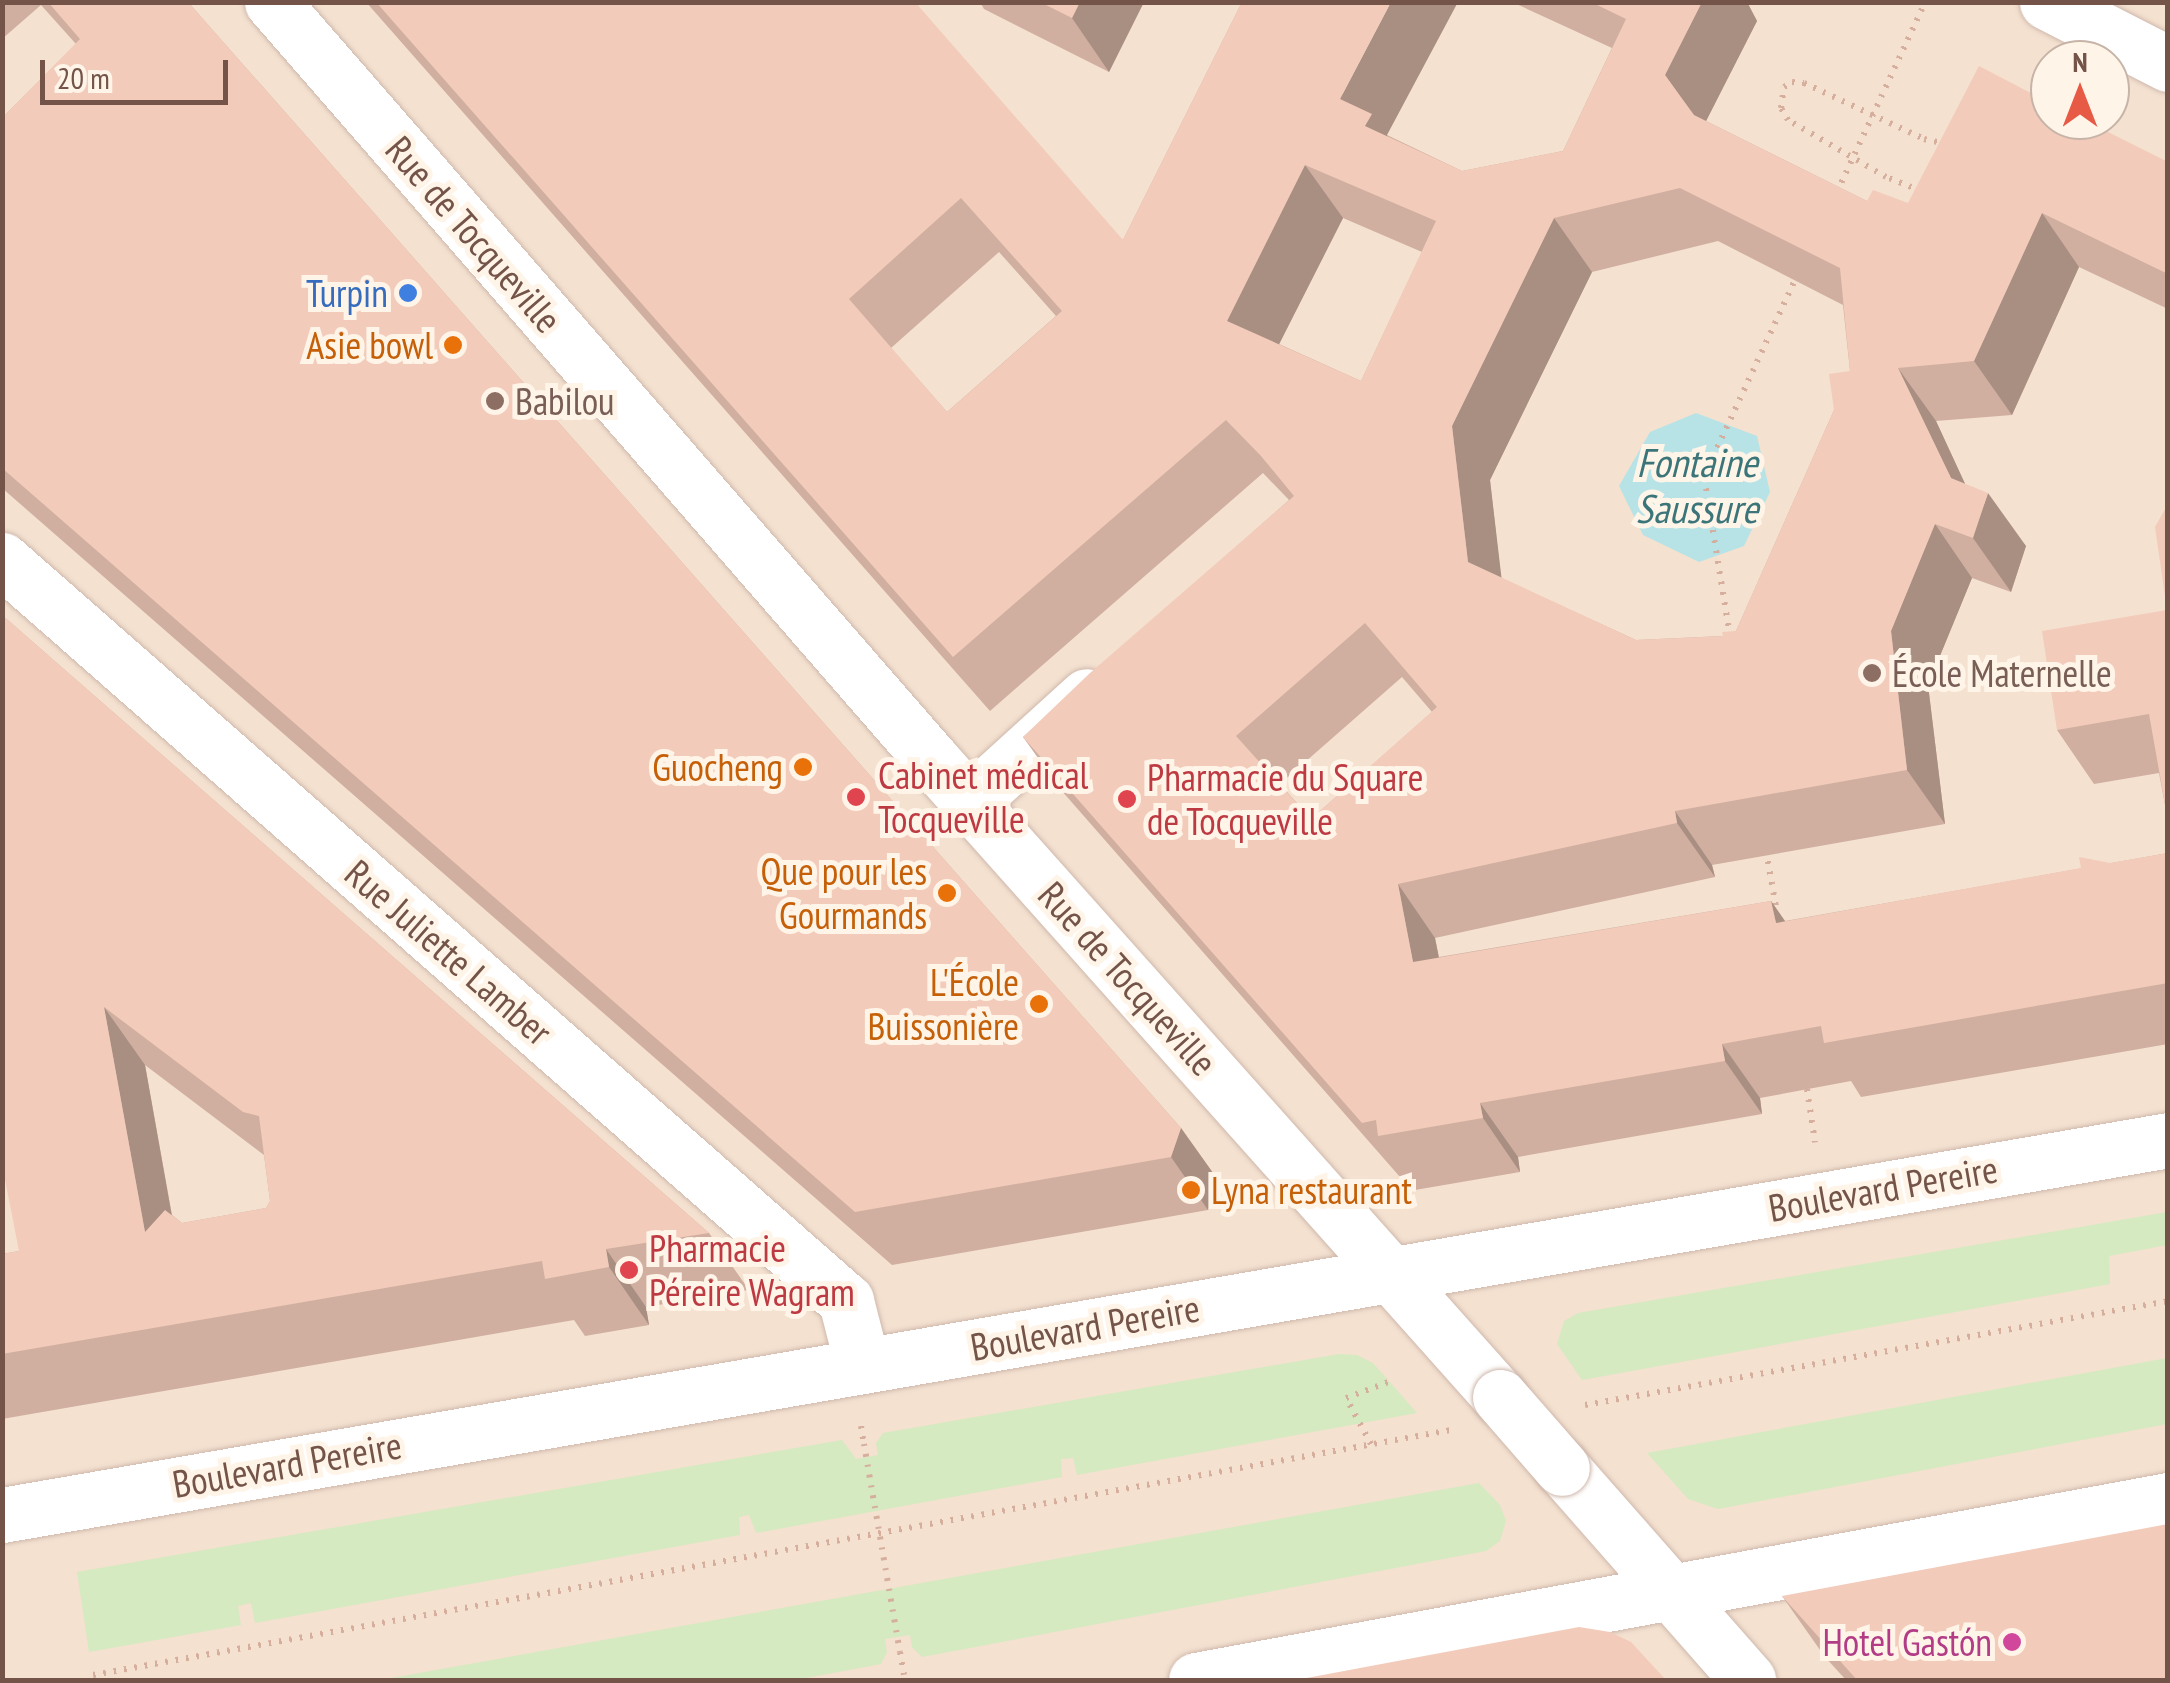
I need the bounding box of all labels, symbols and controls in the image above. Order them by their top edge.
scale bar [45,40,232,102]
north arrow [2030,40,2130,140]
text: N [2072,43,2088,80]
text: 20 m [57,58,110,97]
street label: Rue de Tocqueville [376,126,572,342]
place label: Turpin [306,270,388,316]
marker: Turpin [397,282,419,304]
place label: Asie bowl [306,322,433,368]
marker: Asie bowl [442,334,464,356]
place label: Babilou [515,378,615,424]
marker: Babilou [484,390,506,412]
water label: Fontaine Saussure [1636,438,1758,532]
place label: École Maternelle [1892,650,2112,696]
marker: École Maternelle [1861,662,1883,684]
place label: Guocheng [652,744,783,790]
place label: Cabinet médical Tocqueville [878,752,1088,842]
place label: Pharmacie du Square de Tocqueville [1147,754,1423,844]
marker: Guocheng [792,756,814,778]
marker: Cabinet médical Tocqueville [843,784,869,810]
marker: Pharmacie du Square de Tocqueville [1116,788,1138,810]
place label: Que pour les Gourmands [761,848,927,938]
street label: Rue Juliette Lamber [336,850,562,1054]
street label: Rue de Tocqueville [1029,872,1227,1084]
marker: Que pour les Gourmands [936,882,958,904]
place label: L'École Buissonière [868,959,1019,1048]
marker: L'École Buissonière [1028,993,1050,1015]
street label: Boulevard Pereire [1765,1145,2001,1231]
place label: Lyna restaurant [1211,1167,1412,1213]
marker: Lyna restaurant [1180,1179,1202,1201]
place label: Pharmacie Péreire Wagram [649,1225,855,1314]
marker: Pharmacie Péreire Wagram [618,1259,640,1281]
street label: Boulevard Pereire [967,1284,1203,1370]
street label: Boulevard Pereire [169,1421,405,1507]
place label: Hotel Gastón [1822,1619,1992,1665]
marker: Hotel Gastón [2001,1631,2023,1653]

